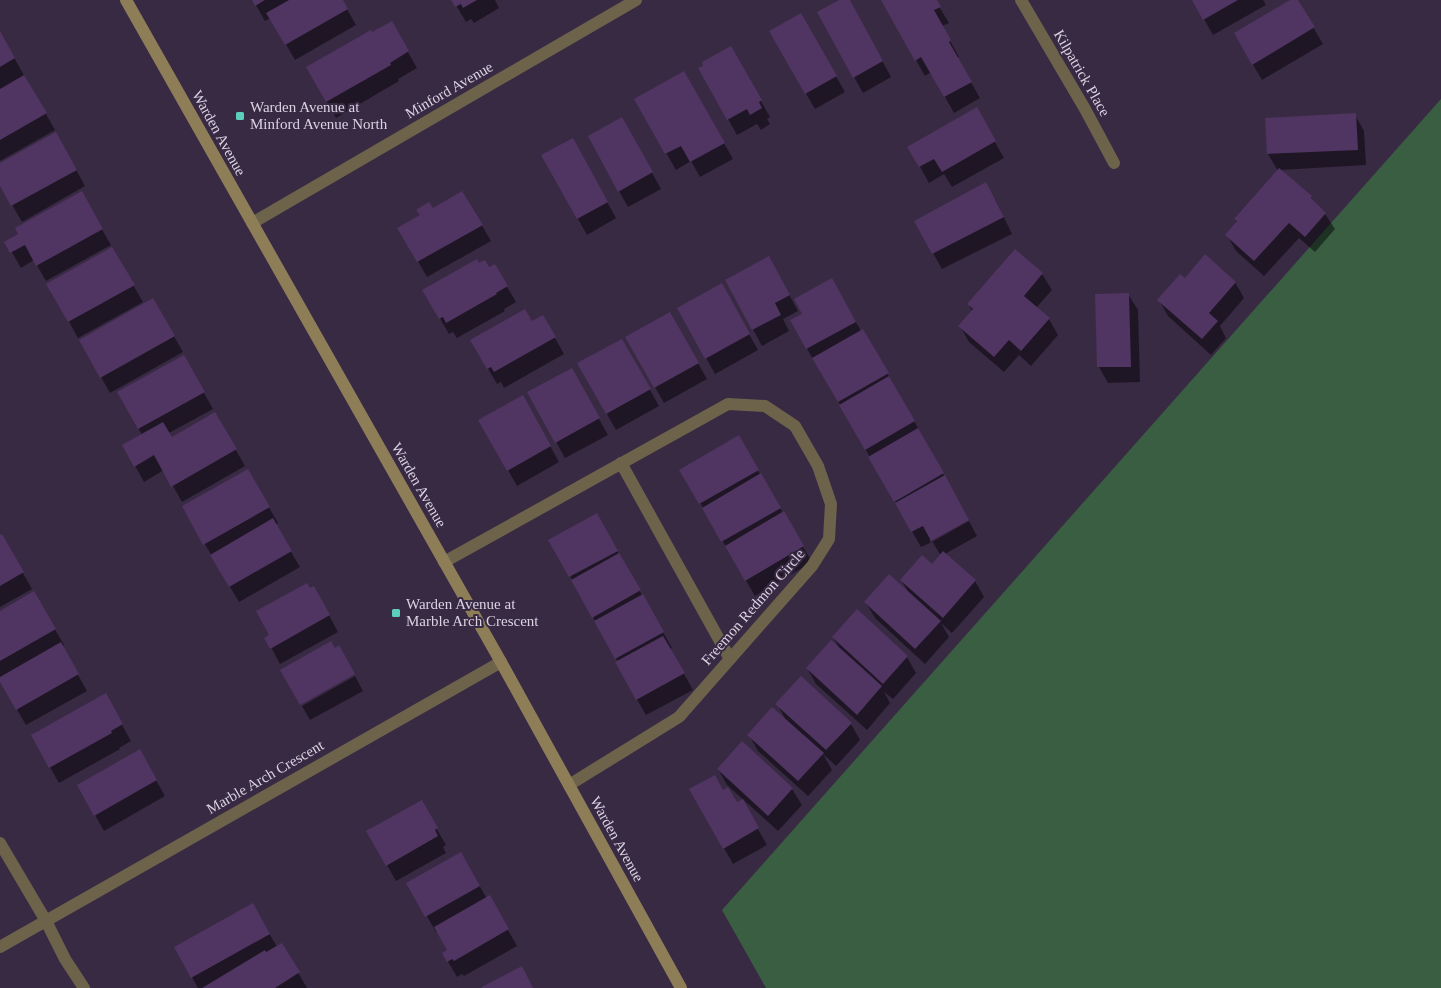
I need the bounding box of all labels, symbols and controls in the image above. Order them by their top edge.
street label: Kilpatrick Place [1051,27,1113,119]
street label: Minford Avenue [402,58,496,122]
street label: Warden Avenue [189,88,249,179]
place label: Warden Avenue at Minford Avenue North [250,99,388,132]
marker: Warden Avenue at Minford Avenue North [234,110,246,122]
street label: Warden Avenue [388,440,450,530]
street label: Freemon Redmon Circle [698,546,808,668]
place label: Warden Avenue at Marble Arch Crescent [406,596,539,629]
marker: Warden Avenue at Marble Arch Crescent [390,607,402,619]
street label: Marble Arch Crescent [204,737,327,817]
street label: Warden Avenue [587,794,647,885]

